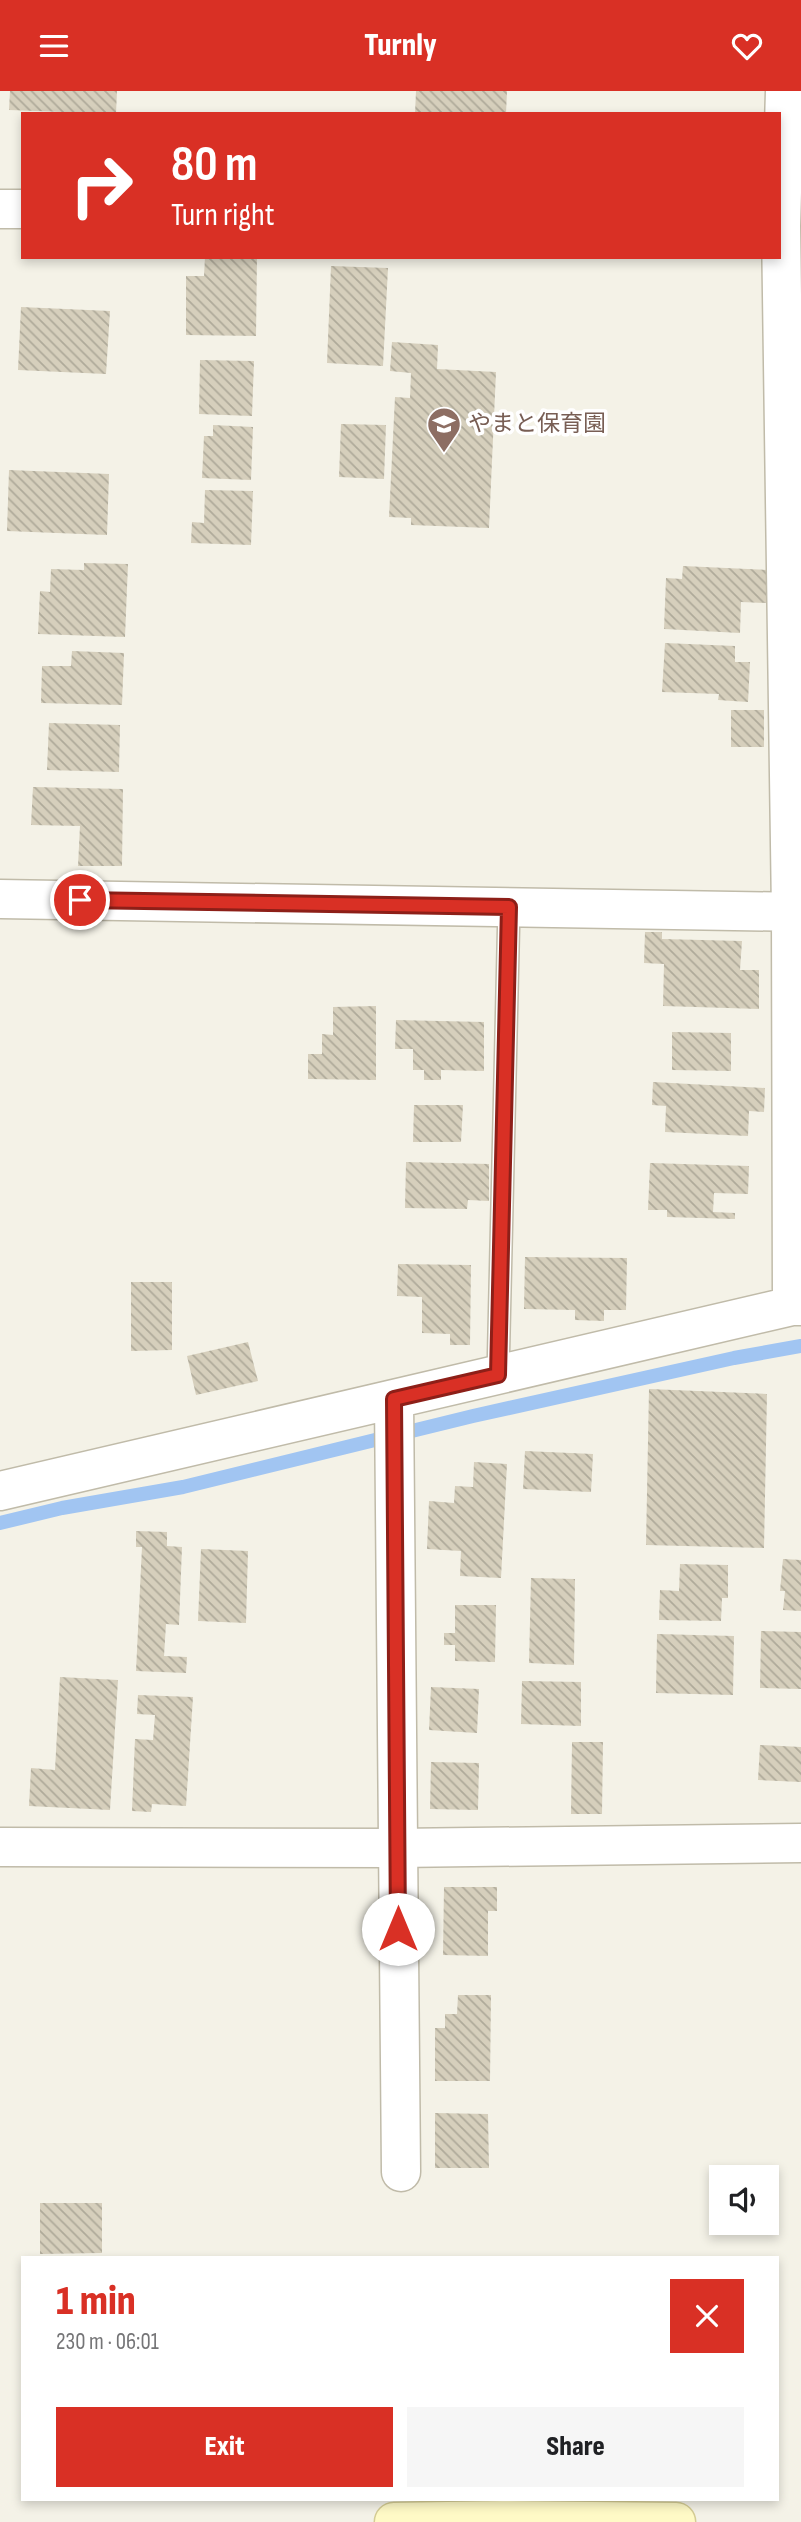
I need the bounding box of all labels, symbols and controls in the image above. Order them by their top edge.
text: Turnly [364,26,437,65]
icon: menu [35,27,73,65]
icon: heart [728,27,766,65]
text: 80 m [171,136,258,195]
icon: right [56,140,147,231]
text: Turn right [171,196,275,235]
school or university icon: やまと保育園 [425,405,463,454]
place label: やまと保育園 [468,410,606,438]
pin [50,870,110,930]
icon: arrive [61,881,99,919]
position arrow [361,1892,435,1966]
map controls [709,2165,779,2235]
button: sound [709,2165,779,2235]
text: 1 min [56,2276,136,2327]
button: close [670,2279,744,2353]
text: 230 m · 06:01 [56,2328,159,2356]
button: Exit [56,2407,393,2487]
button: Share [407,2407,744,2487]

